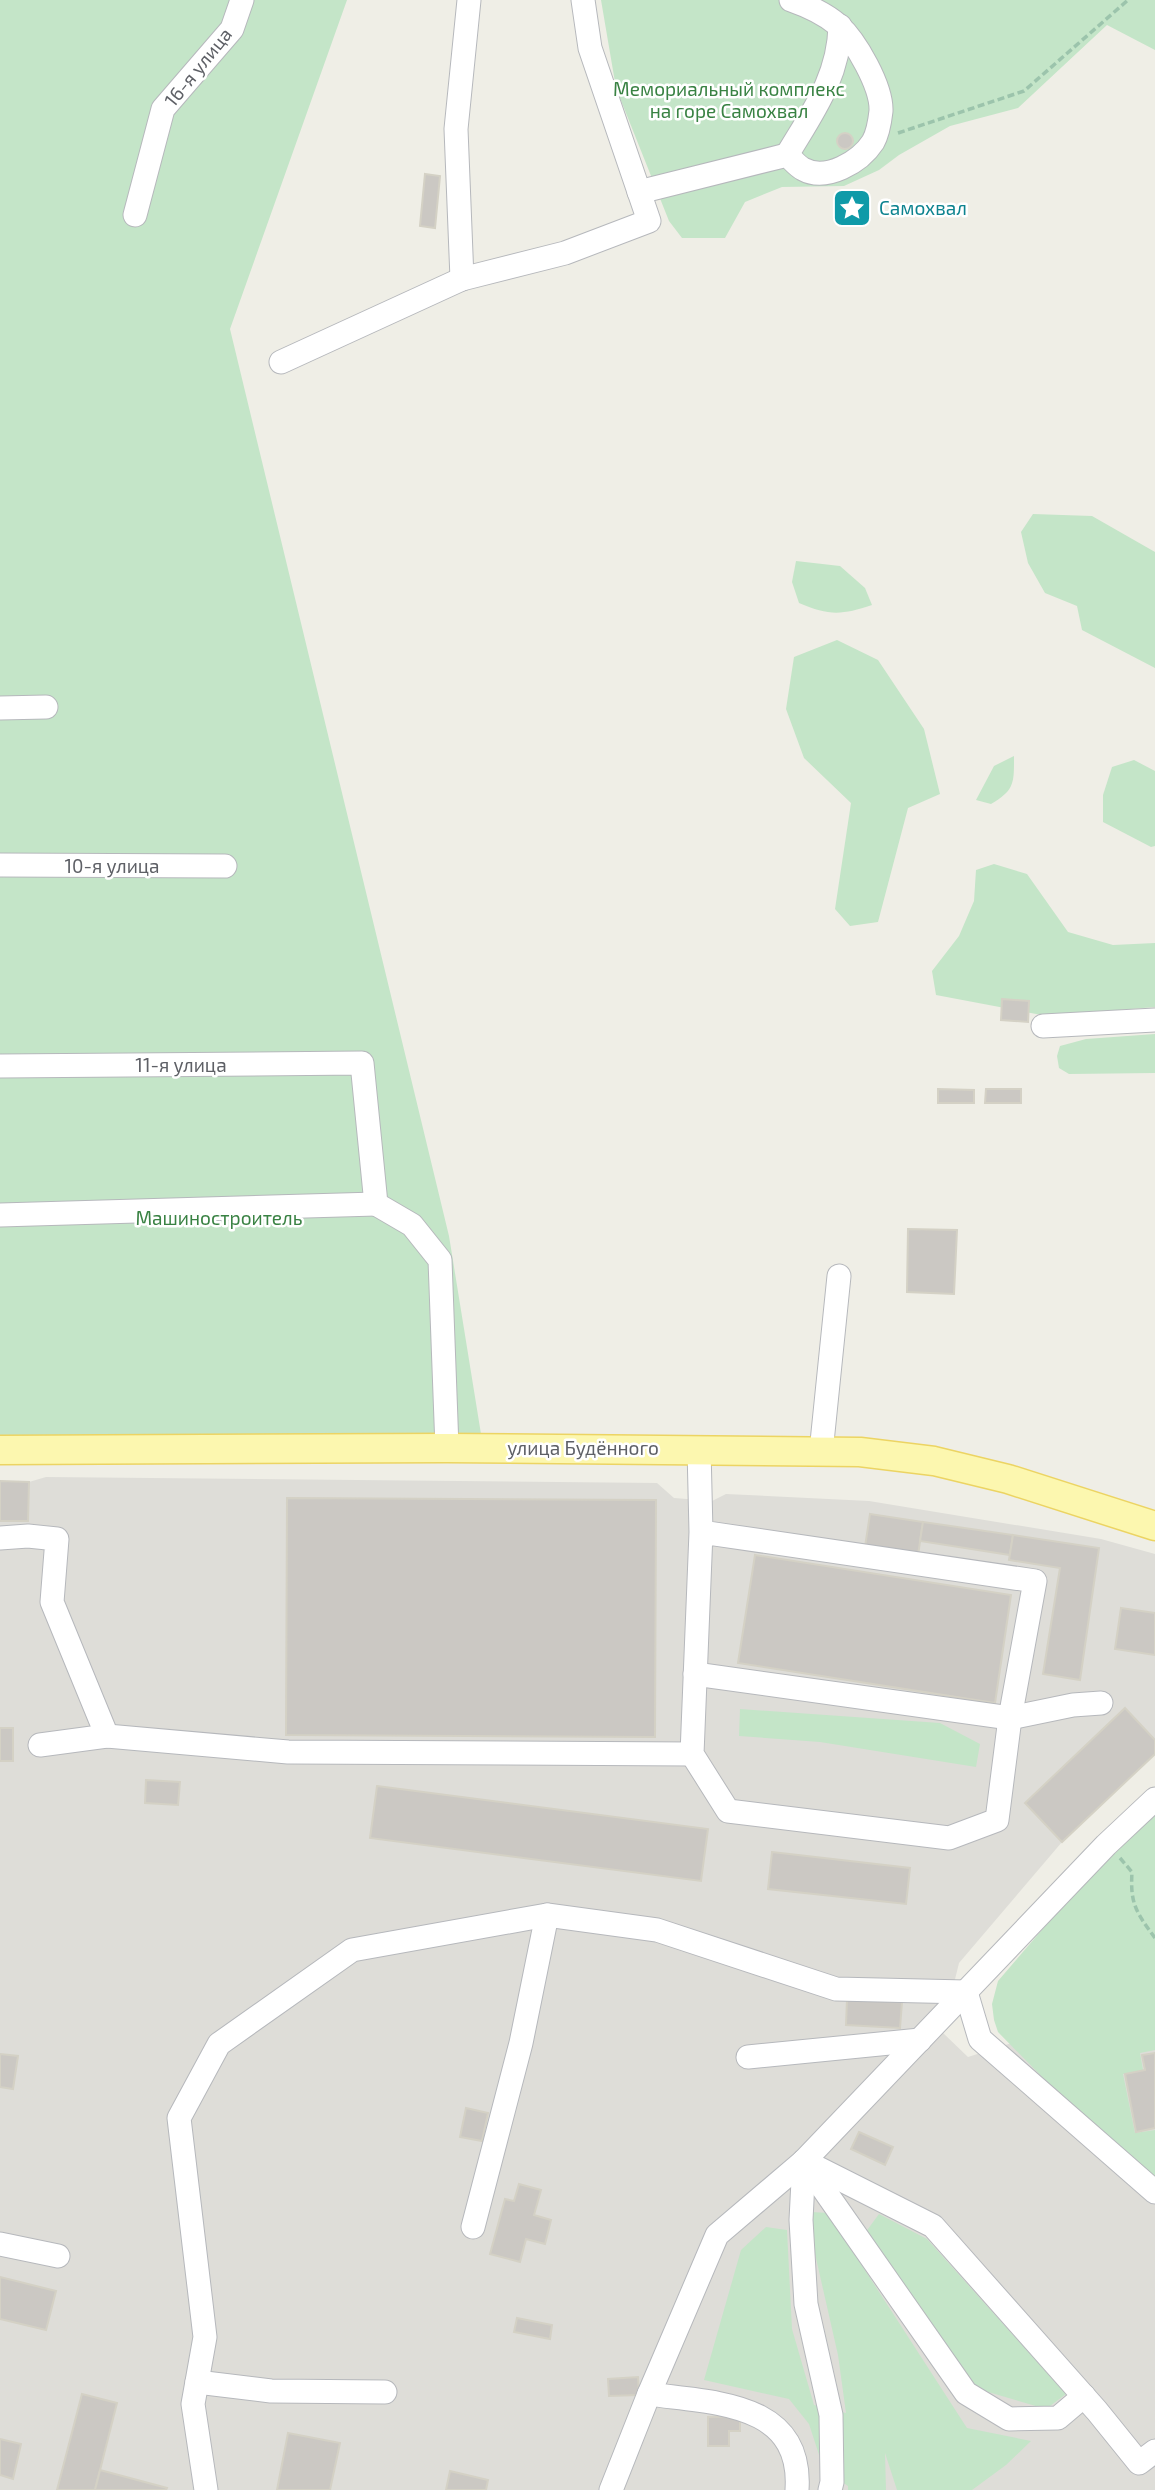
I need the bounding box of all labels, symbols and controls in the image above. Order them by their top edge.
street label: 16-я улица [159,23,237,111]
park label: Мемориальный комплекс на горе Самохвал [613,77,845,122]
place icon: Самохвал [831,187,873,229]
place label: Самохвал [879,196,967,219]
street label: 10-я улица [64,854,160,878]
street label: 11-я улица [135,1053,227,1077]
park label: Машиностроитель [135,1206,303,1229]
street label: улица Будённого [507,1436,659,1460]

